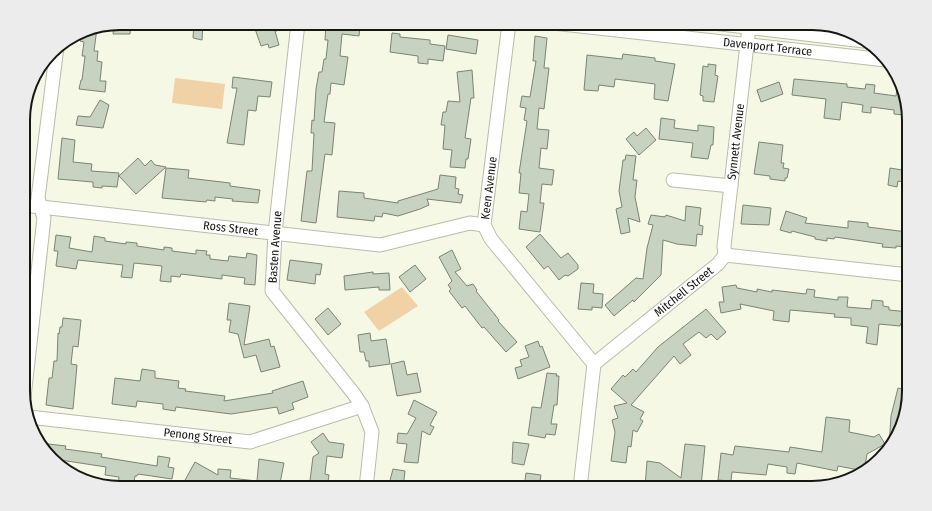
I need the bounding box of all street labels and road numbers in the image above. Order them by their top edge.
street label: Davenport Terrace [722,35,813,59]
street label: Synnett Avenue [725,103,747,181]
street label: Keen Avenue [478,156,500,220]
street label: Basten Avenue [265,210,285,284]
street label: Ross Street [202,218,259,238]
street label: Mitchell Street [651,264,716,320]
street label: Penong Street [163,425,233,447]

